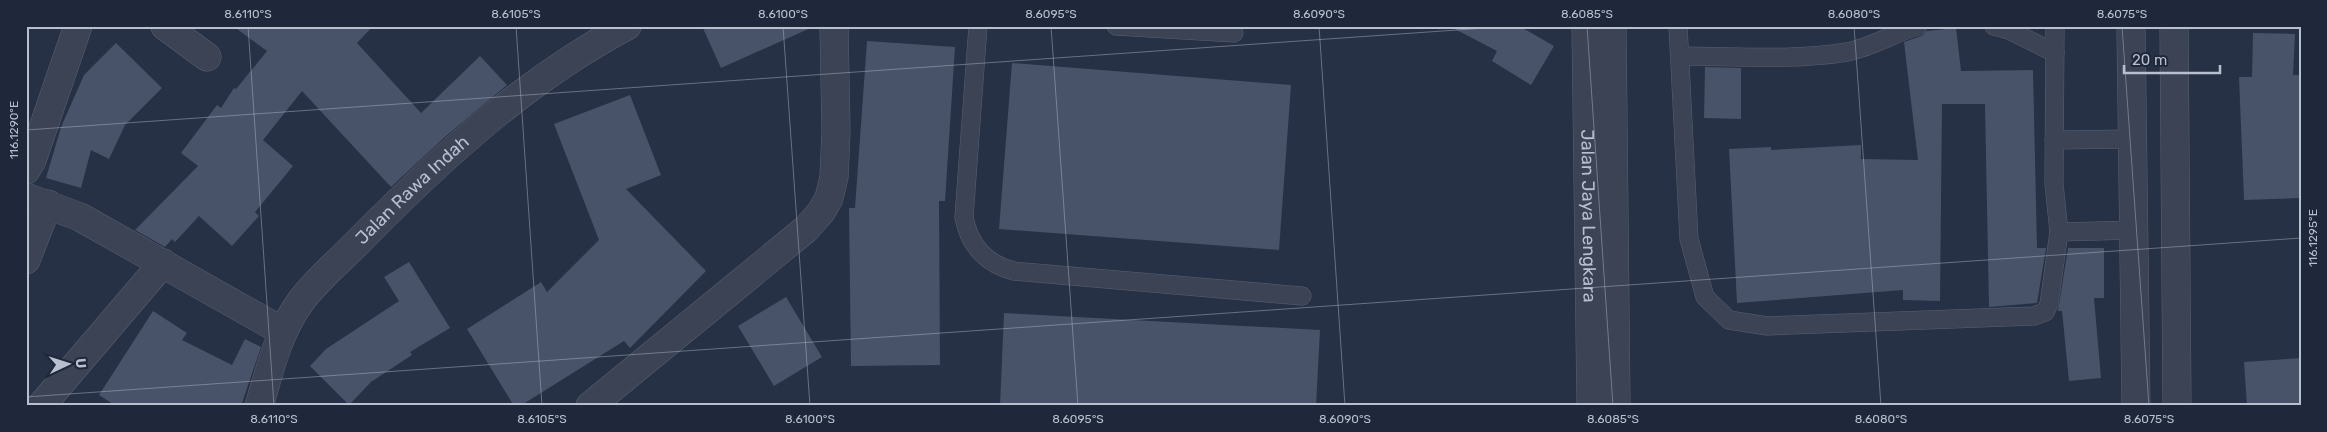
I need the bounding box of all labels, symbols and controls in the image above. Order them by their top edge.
text: 8.6110°S [224,7,272,21]
text: 8.6105°S [491,7,541,21]
text: 8.6100°S [758,7,808,21]
text: 8.6095°S [1025,7,1077,21]
text: 8.6090°S [1293,7,1345,21]
text: 8.6085°S [1561,7,1613,21]
text: 8.6080°S [1828,7,1880,21]
text: 8.6075°S [2097,7,2147,21]
scale bar [2124,42,2221,74]
text: 20 m [2132,51,2167,69]
text: 116.1290°E [7,101,21,159]
street label: Jalan Jaya Lengkara [1576,129,1601,303]
street label: Jalan Rawa Indah [351,131,474,249]
text: 116.1295°E [2306,209,2320,267]
north arrow [42,340,92,390]
text: U [72,357,89,369]
text: 8.6110°S [250,412,298,426]
text: 8.6105°S [517,412,567,426]
text: 8.6100°S [785,412,835,426]
text: 8.6095°S [1052,412,1104,426]
text: 8.6090°S [1319,412,1371,426]
text: 8.6085°S [1587,412,1639,426]
text: 8.6080°S [1855,412,1907,426]
text: 8.6075°S [2124,412,2174,426]

